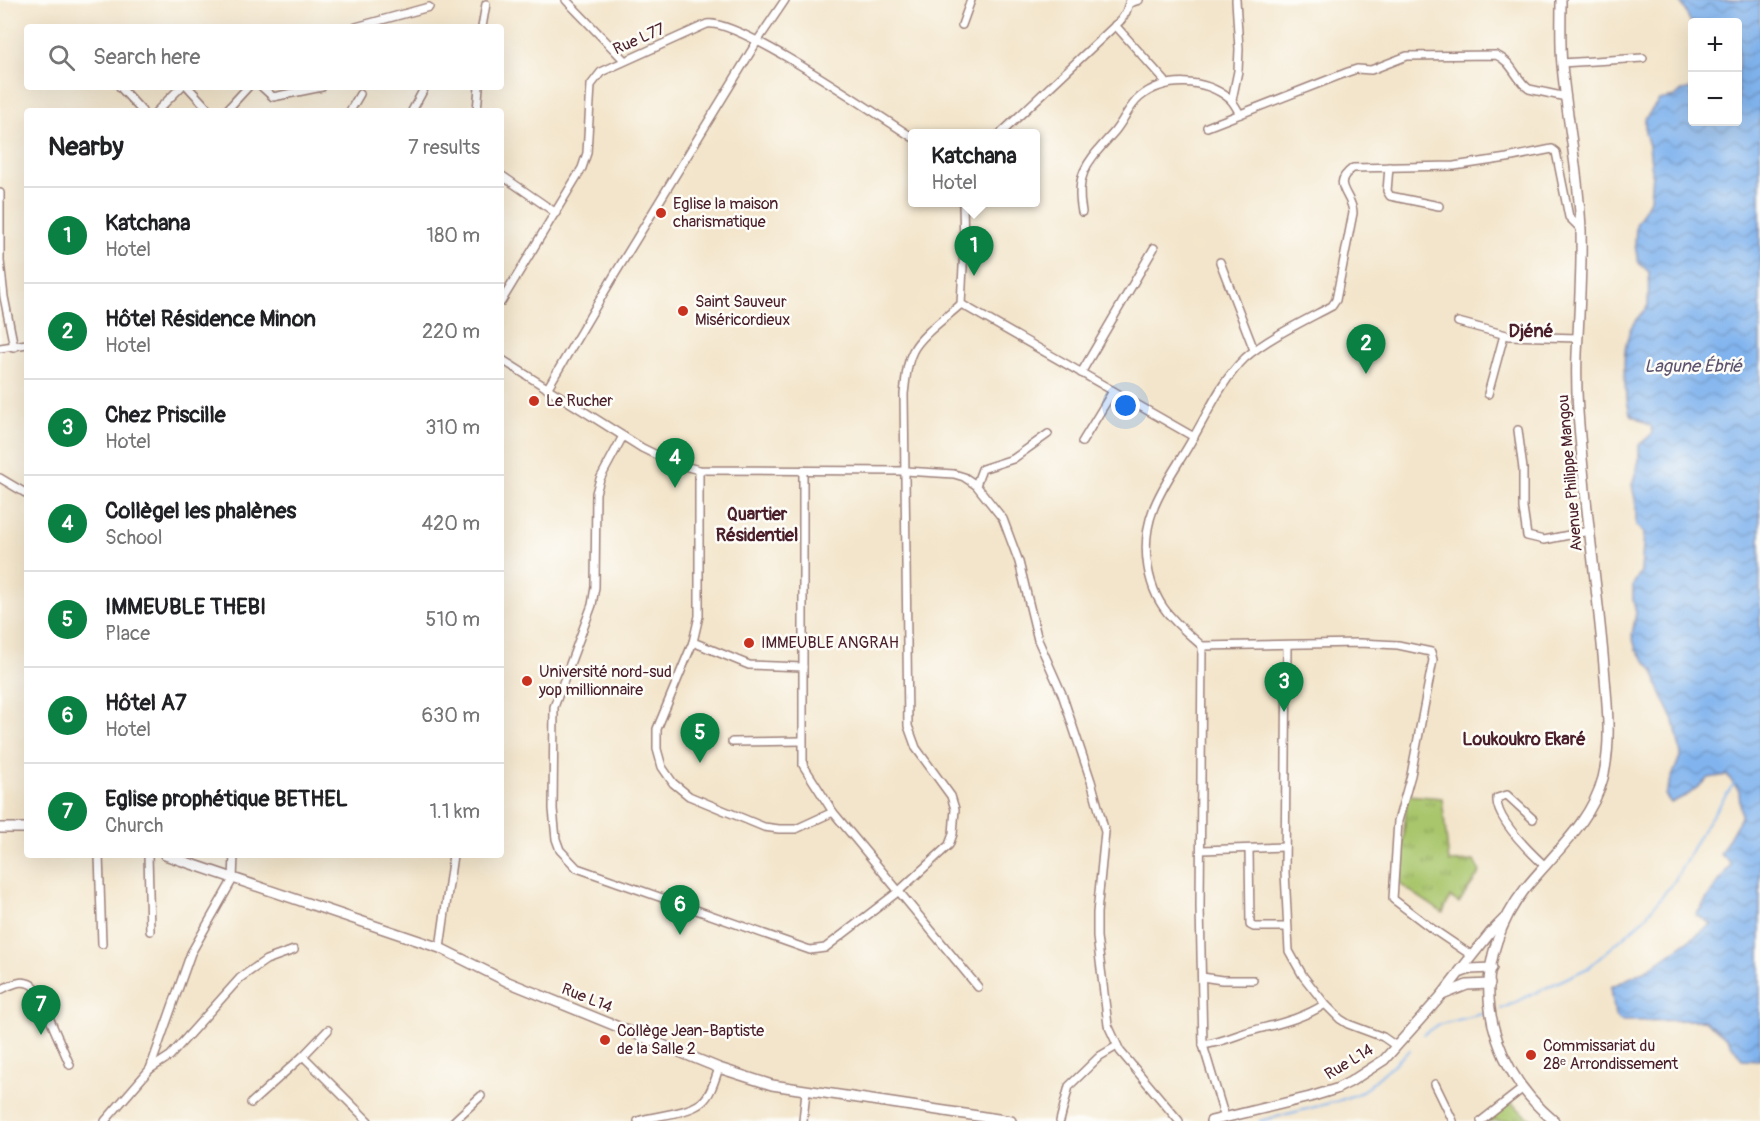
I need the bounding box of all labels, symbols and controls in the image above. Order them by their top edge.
map controls [1688,18,1742,126]
button: + [1688,18,1742,72]
street label: Rue L77 [610,19,669,59]
search box [24,24,504,90]
icon: search [45,41,78,74]
text: Search here [93,43,200,71]
button: − [1688,72,1742,126]
popup [908,129,1040,207]
text: Nearby [48,131,124,163]
text: 7 results [408,135,480,160]
text: Katchana [931,142,1017,170]
text: Hotel [931,170,977,195]
place label: Eglise la maison charismatique [673,194,778,232]
marker: Eglise la maison charismatique [654,206,668,220]
text: Katchana [105,209,190,237]
text: 1 [64,223,71,248]
text: 180 m [426,223,480,248]
pin: 1 [954,226,994,276]
text: Hotel [105,237,151,262]
place label: Saint Sauveur Miséricordieux [695,292,790,330]
marker: Saint Sauveur Miséricordieux [676,304,690,318]
text: Hôtel Résidence Minon [105,305,316,333]
text: 2 [62,319,73,344]
text: 220 m [422,319,480,344]
district label: Djéné [1509,320,1554,343]
pin: 2 [1346,324,1386,374]
text: Hotel [105,333,151,358]
water label: Lagune Ébrié [1644,355,1743,378]
place label: Le Rucher [546,391,613,411]
your location [1111,391,1140,420]
marker: Le Rucher [527,394,541,408]
street label: Avenue Philippe Mangou [1553,394,1587,552]
text: Chez Priscille [105,401,226,429]
text: 3 [62,415,73,440]
text: 310 m [425,415,480,440]
text: Hotel [105,429,151,454]
pin: 4 [656,438,694,488]
text: Collègel les phalènes [105,497,296,525]
district label: Quartier Résidentiel [716,503,798,547]
text: 4 [62,511,73,536]
text: 420 m [421,511,480,536]
text: School [105,525,162,550]
text: IMMEUBLE THEBI [105,593,266,621]
text: 5 [62,607,73,632]
text: 510 m [426,607,480,632]
text: Place [105,621,150,646]
place label: IMMEUBLE ANGRAH [761,633,899,653]
marker: IMMEUBLE ANGRAH [742,636,756,650]
place label: Université nord-sud yop millionnaire [538,662,672,700]
pin: 3 [1264,662,1304,712]
marker: Université nord-sud yop millionnaire [520,674,534,688]
text: Hôtel A7 [105,689,187,717]
text: 6 [62,703,73,728]
text: 630 m [421,703,480,728]
pin: 5 [680,714,720,763]
text: Hotel [105,717,151,742]
district label: Loukoukro Ekaré [1462,728,1586,751]
text: Eglise prophétique BETHEL [105,785,348,813]
text: 7 [62,799,73,824]
text: 1.1 km [430,799,480,824]
text: Church [105,813,163,838]
pin: 6 [660,886,700,935]
street label: Rue L14 [559,979,615,1017]
pin: 7 [22,986,60,1035]
place label: Collège Jean-Baptiste de la Salle 2 [617,1021,764,1059]
marker: Collège Jean-Baptiste de la Salle 2 [598,1033,612,1047]
place label: Commissariat du 28ᵉ Arrondissement [1543,1036,1679,1074]
street label: Rue L14 [1321,1040,1377,1084]
marker: Commissariat du 28ᵉ Arrondissement [1524,1048,1538,1062]

